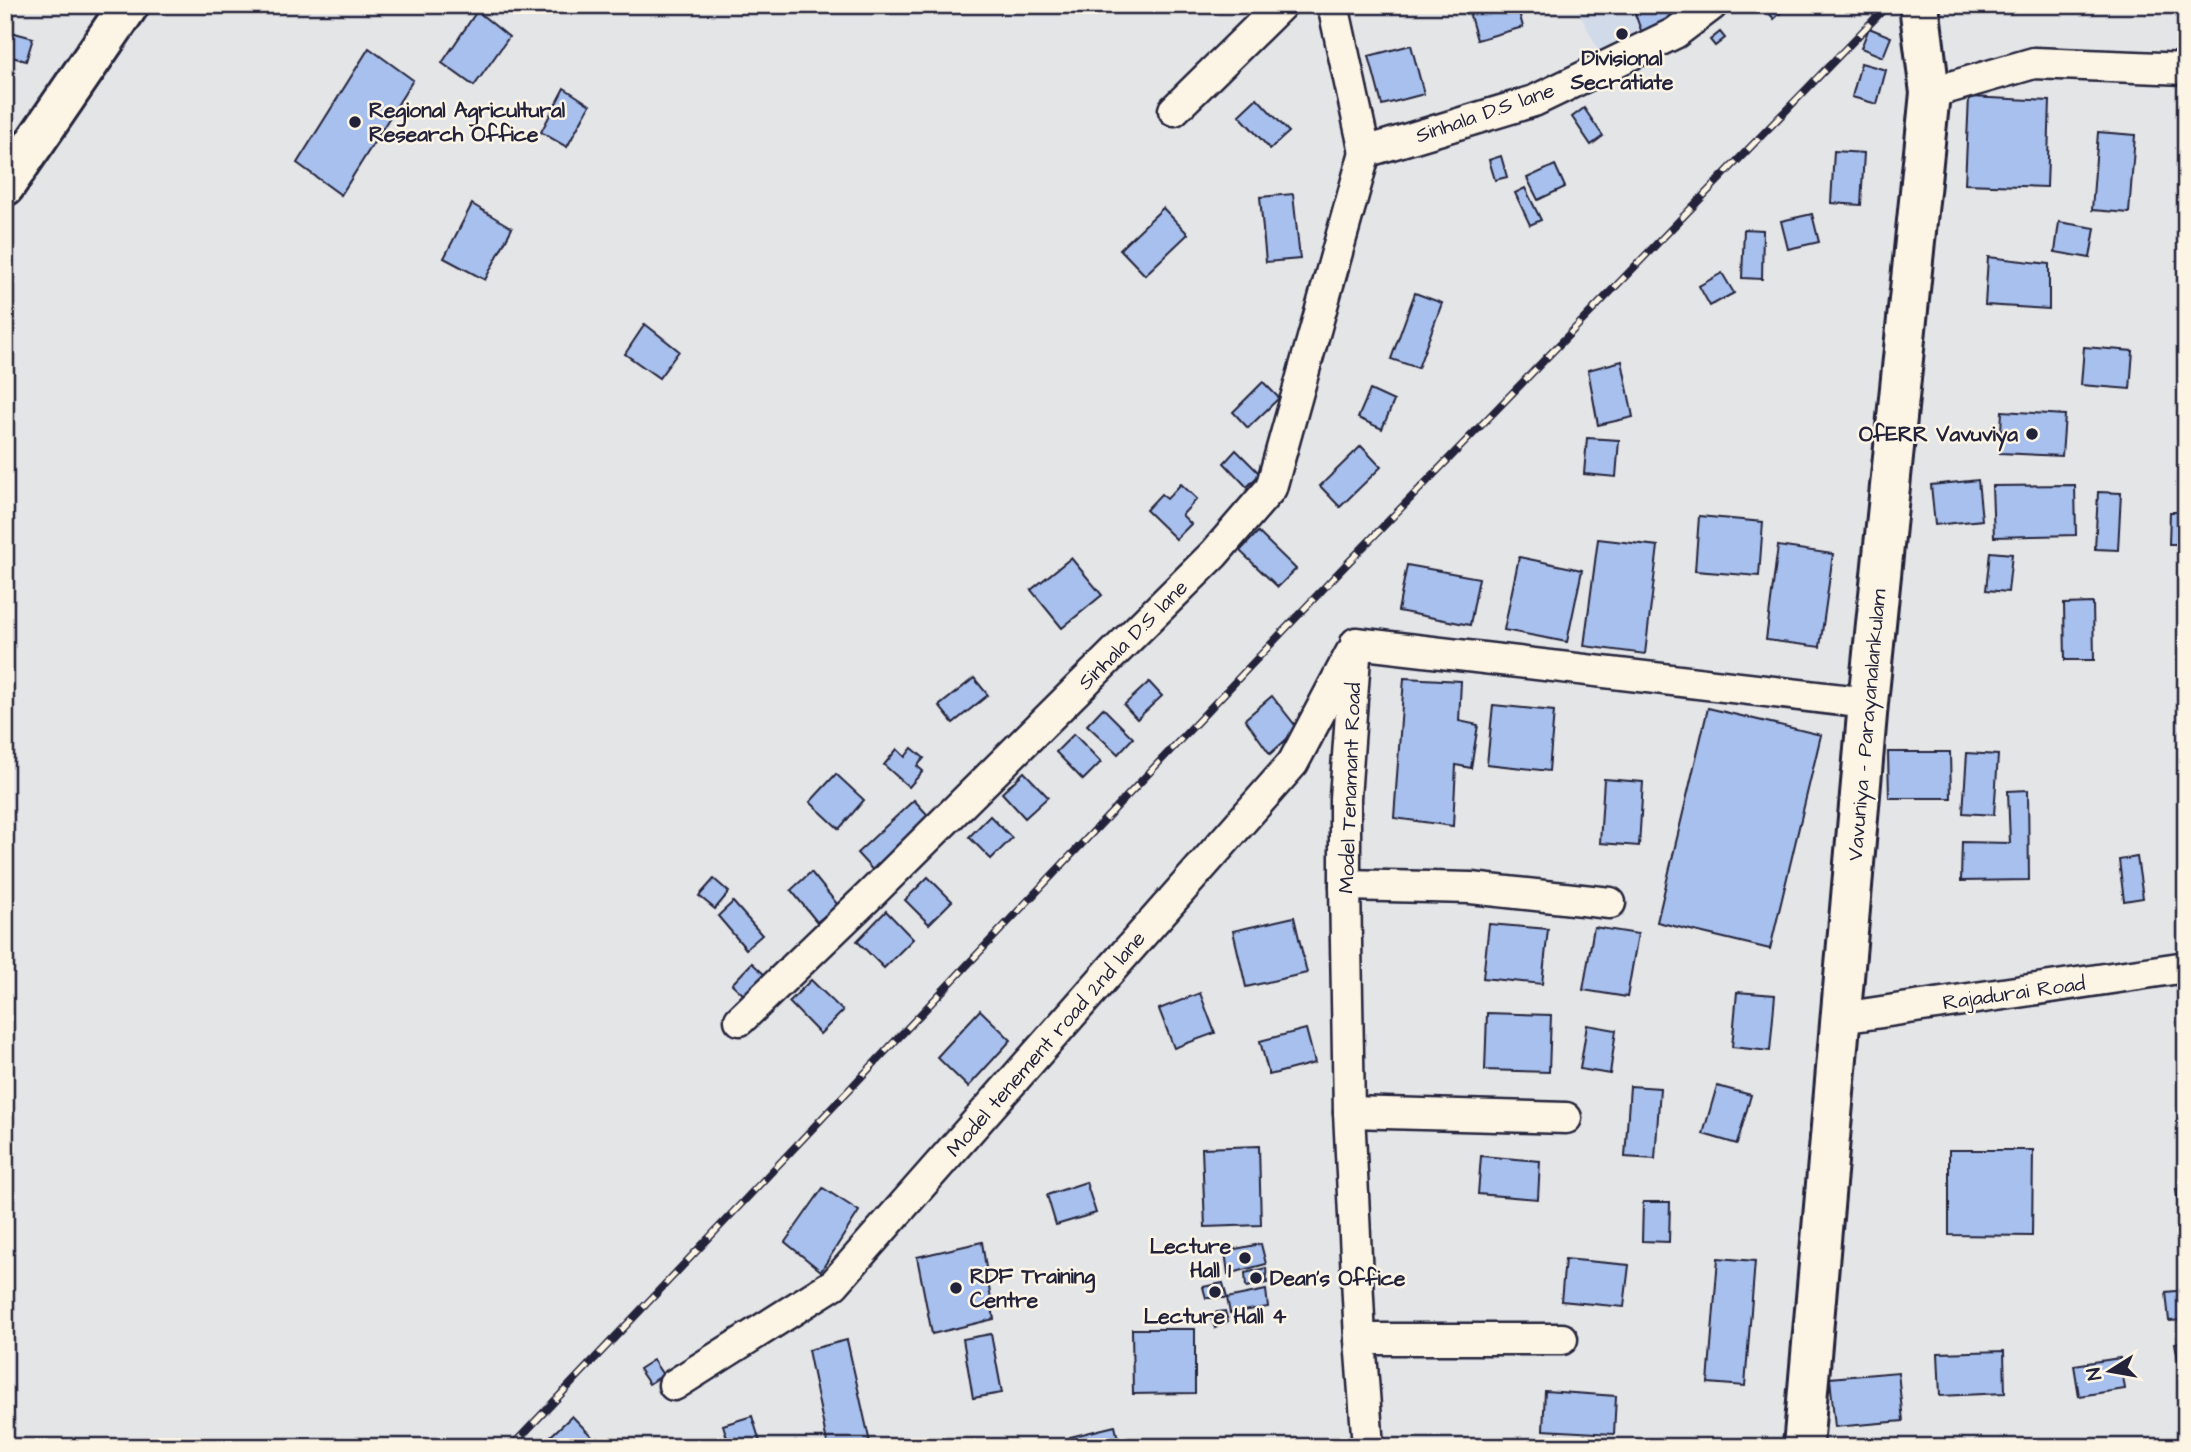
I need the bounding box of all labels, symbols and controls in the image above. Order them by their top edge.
marker: Divisional Secratiate [1614,26,1630,42]
place label: Divisional Secratiate [1570,44,1674,97]
street label: Sinhala D.S lane [1412,76,1558,150]
place label: Regional Agricultural Research Office [369,96,566,149]
marker: Regional Agricultural Research Office [347,114,363,130]
place label: OfERR Vavuviya [1859,420,2018,452]
marker: OfERR Vavuviya [2024,426,2040,442]
street label: Sinhala D.S lane [1071,573,1195,697]
street label: Vavuniya - Parayanalankulam [1841,587,1895,862]
street label: Model Tenamant Road [1332,682,1368,894]
street label: Model tenement road 2nd lane [940,925,1152,1163]
street label: Rajadurai Road [1941,969,2087,1017]
place label: Lecture Hall 1 [1150,1232,1232,1285]
marker: Lecture Hall 1 [1237,1250,1253,1266]
place label: RDF Training Centre [970,1262,1095,1315]
place label: Dean's Office [1270,1264,1406,1293]
marker: Dean's Office [1248,1270,1264,1286]
marker: RDF Training Centre [948,1280,964,1296]
marker: Lecture Hall 4 [1207,1284,1223,1300]
place label: Lecture Hall 4 [1144,1302,1287,1331]
north arrow [2076,1336,2146,1406]
text: N [2080,1365,2109,1382]

